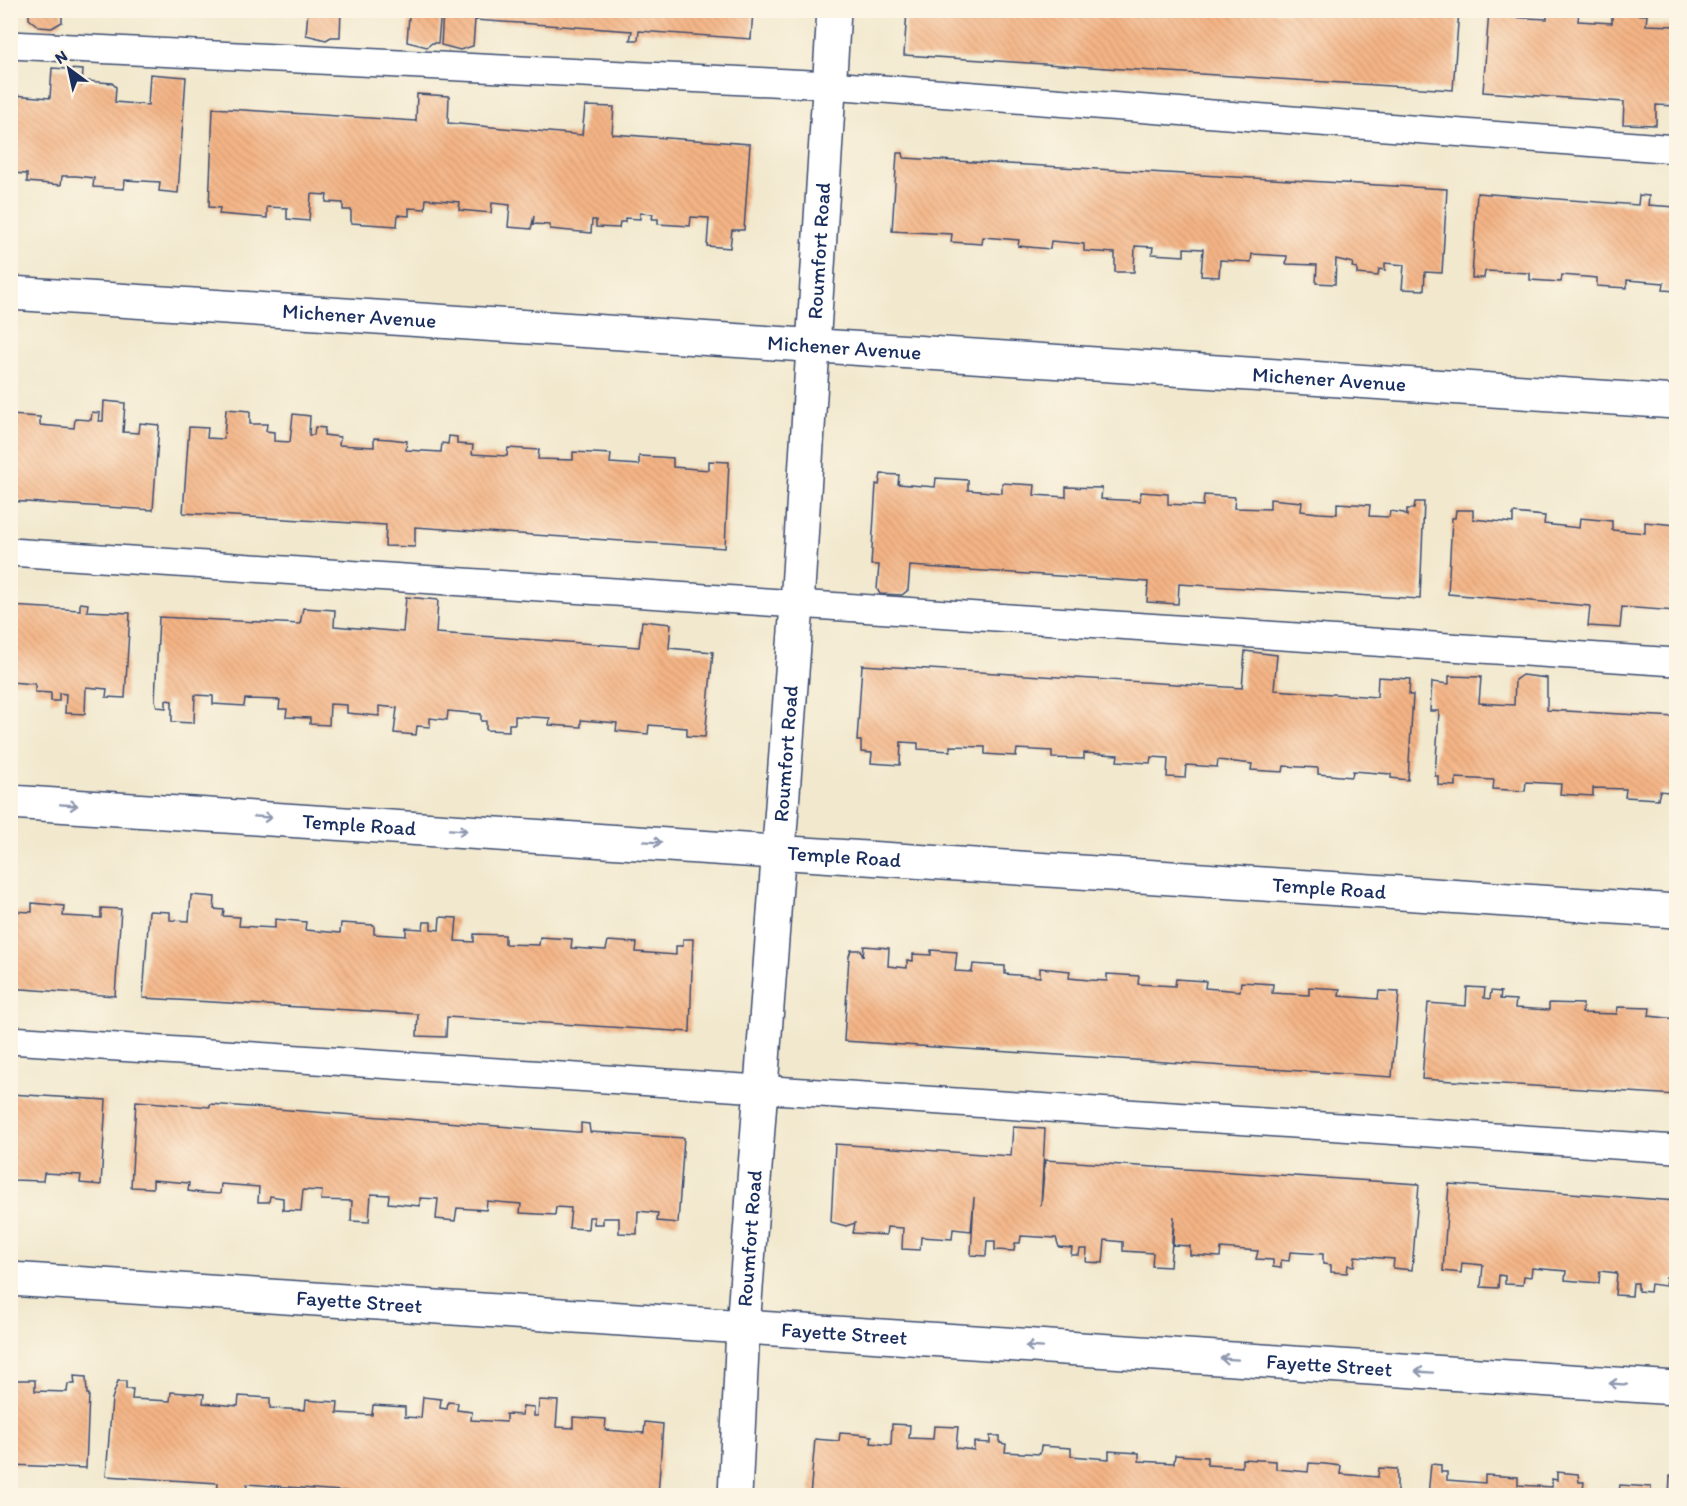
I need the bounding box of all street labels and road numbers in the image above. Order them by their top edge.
street label: Roumfort Road [802,182,835,320]
street label: Michener Avenue [281,298,437,333]
street label: Michener Avenue [766,330,922,365]
street label: Michener Avenue [1251,361,1407,396]
street label: Roumfort Road [768,685,803,823]
street label: Temple Road [301,808,418,841]
street label: Temple Road [786,840,903,872]
street label: Temple Road [1271,872,1387,904]
street label: Roumfort Road [732,1169,767,1308]
street label: Fayette Street [295,1285,423,1318]
street label: Fayette Street [780,1316,908,1350]
street label: Fayette Street [1265,1348,1393,1381]

